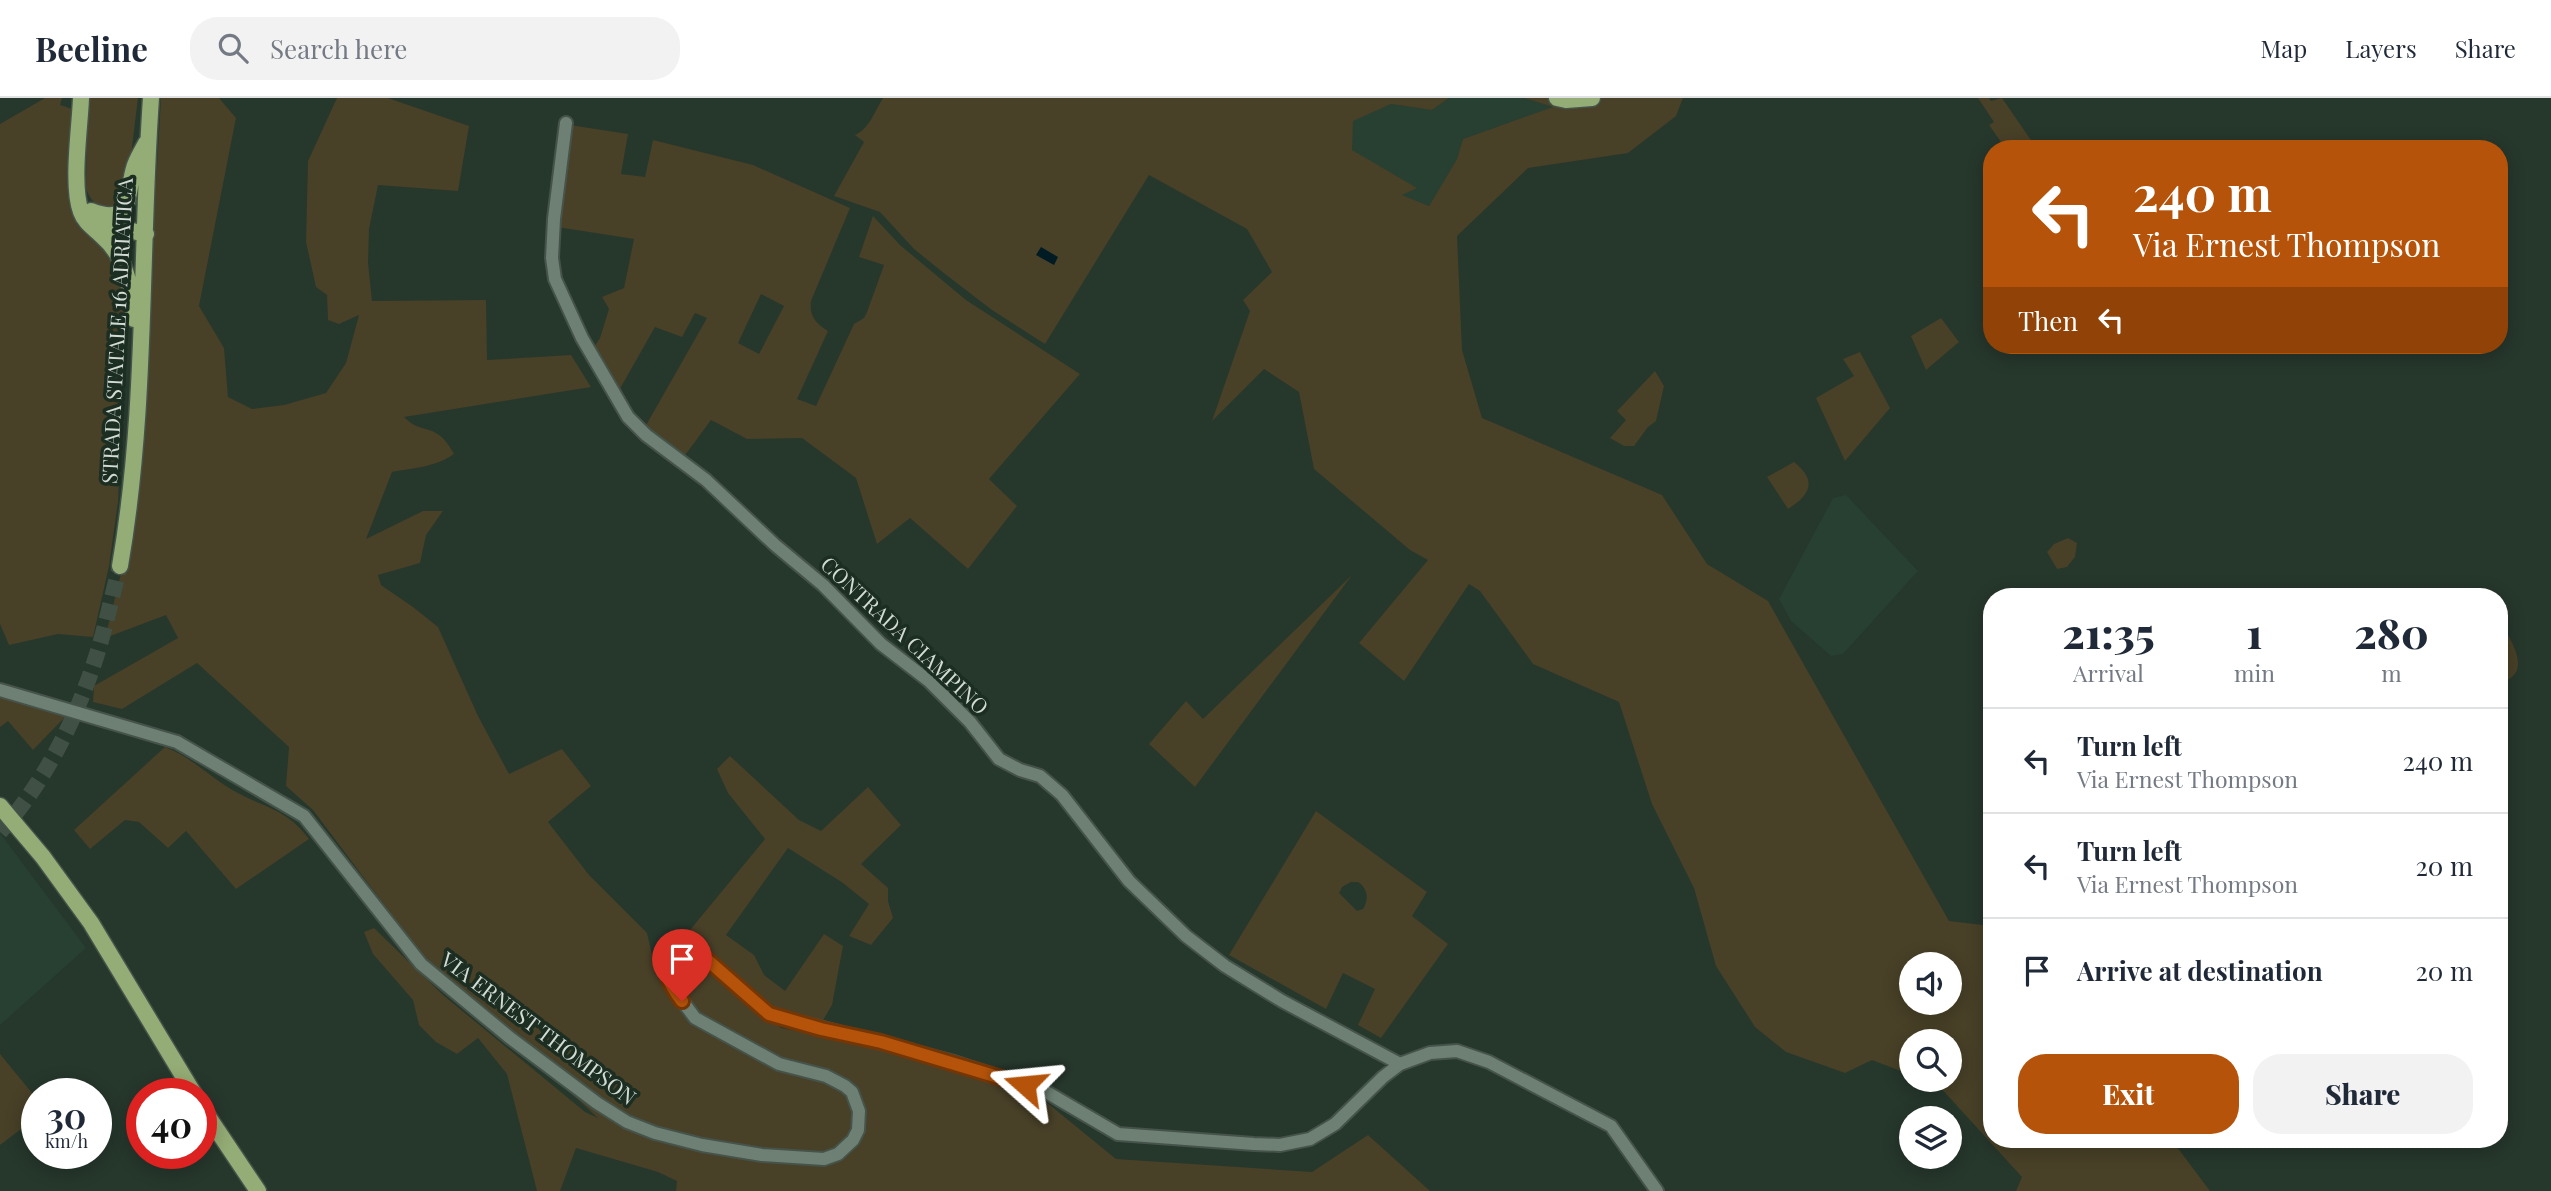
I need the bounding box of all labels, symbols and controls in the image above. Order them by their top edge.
search box [190,17,680,80]
text: Beeline [35,26,148,70]
icon: search [214,29,252,67]
text: Search here [270,31,407,66]
text: Map [2261,32,2307,64]
text: Layers [2345,32,2417,64]
text: Share [2455,32,2516,64]
text: 240 m [2133,159,2272,224]
icon: left [2018,168,2109,259]
street label: STRADA STATALE 16 ADRIATICA [94,176,138,485]
text: Via Ernest Thompson [2133,222,2440,265]
icon: left [2092,301,2130,339]
text: Then [2018,303,2078,338]
street label: CONTRADA CIAMPINO [815,549,995,720]
text: 21:35 [2062,604,2155,660]
text: 1 [2246,604,2263,660]
text: 280 [2354,604,2429,660]
text: Arrival [2073,657,2144,688]
text: min [2234,657,2275,688]
text: m [2381,657,2402,688]
text: Turn left [2077,728,2182,763]
icon: left [2018,742,2056,780]
text: 240 m [2403,743,2473,778]
text: Via Ernest Thompson [2077,763,2298,794]
text: Turn left [2077,833,2182,868]
icon: left [2018,847,2056,885]
text: 20 m [2415,848,2473,883]
text: Via Ernest Thompson [2077,868,2298,899]
pin [652,929,712,1001]
icon: arrive [663,940,701,978]
street label: VIA ERNEST THOMPSON [435,944,643,1110]
map controls [1899,952,1962,1169]
button: sound [1899,952,1962,1015]
icon: arrive [2018,952,2056,990]
text: Arrive at destination [2077,953,2323,988]
text: 20 m [2415,953,2473,988]
button: search [1899,1029,1962,1092]
position arrow [988,1048,1062,1122]
button: Exit [2018,1054,2239,1134]
button: Share [2253,1054,2473,1134]
speed limit sign: 40 [126,1078,217,1169]
text: 30 [47,1091,86,1138]
button: layers [1899,1106,1962,1169]
text: km/h [45,1129,88,1153]

